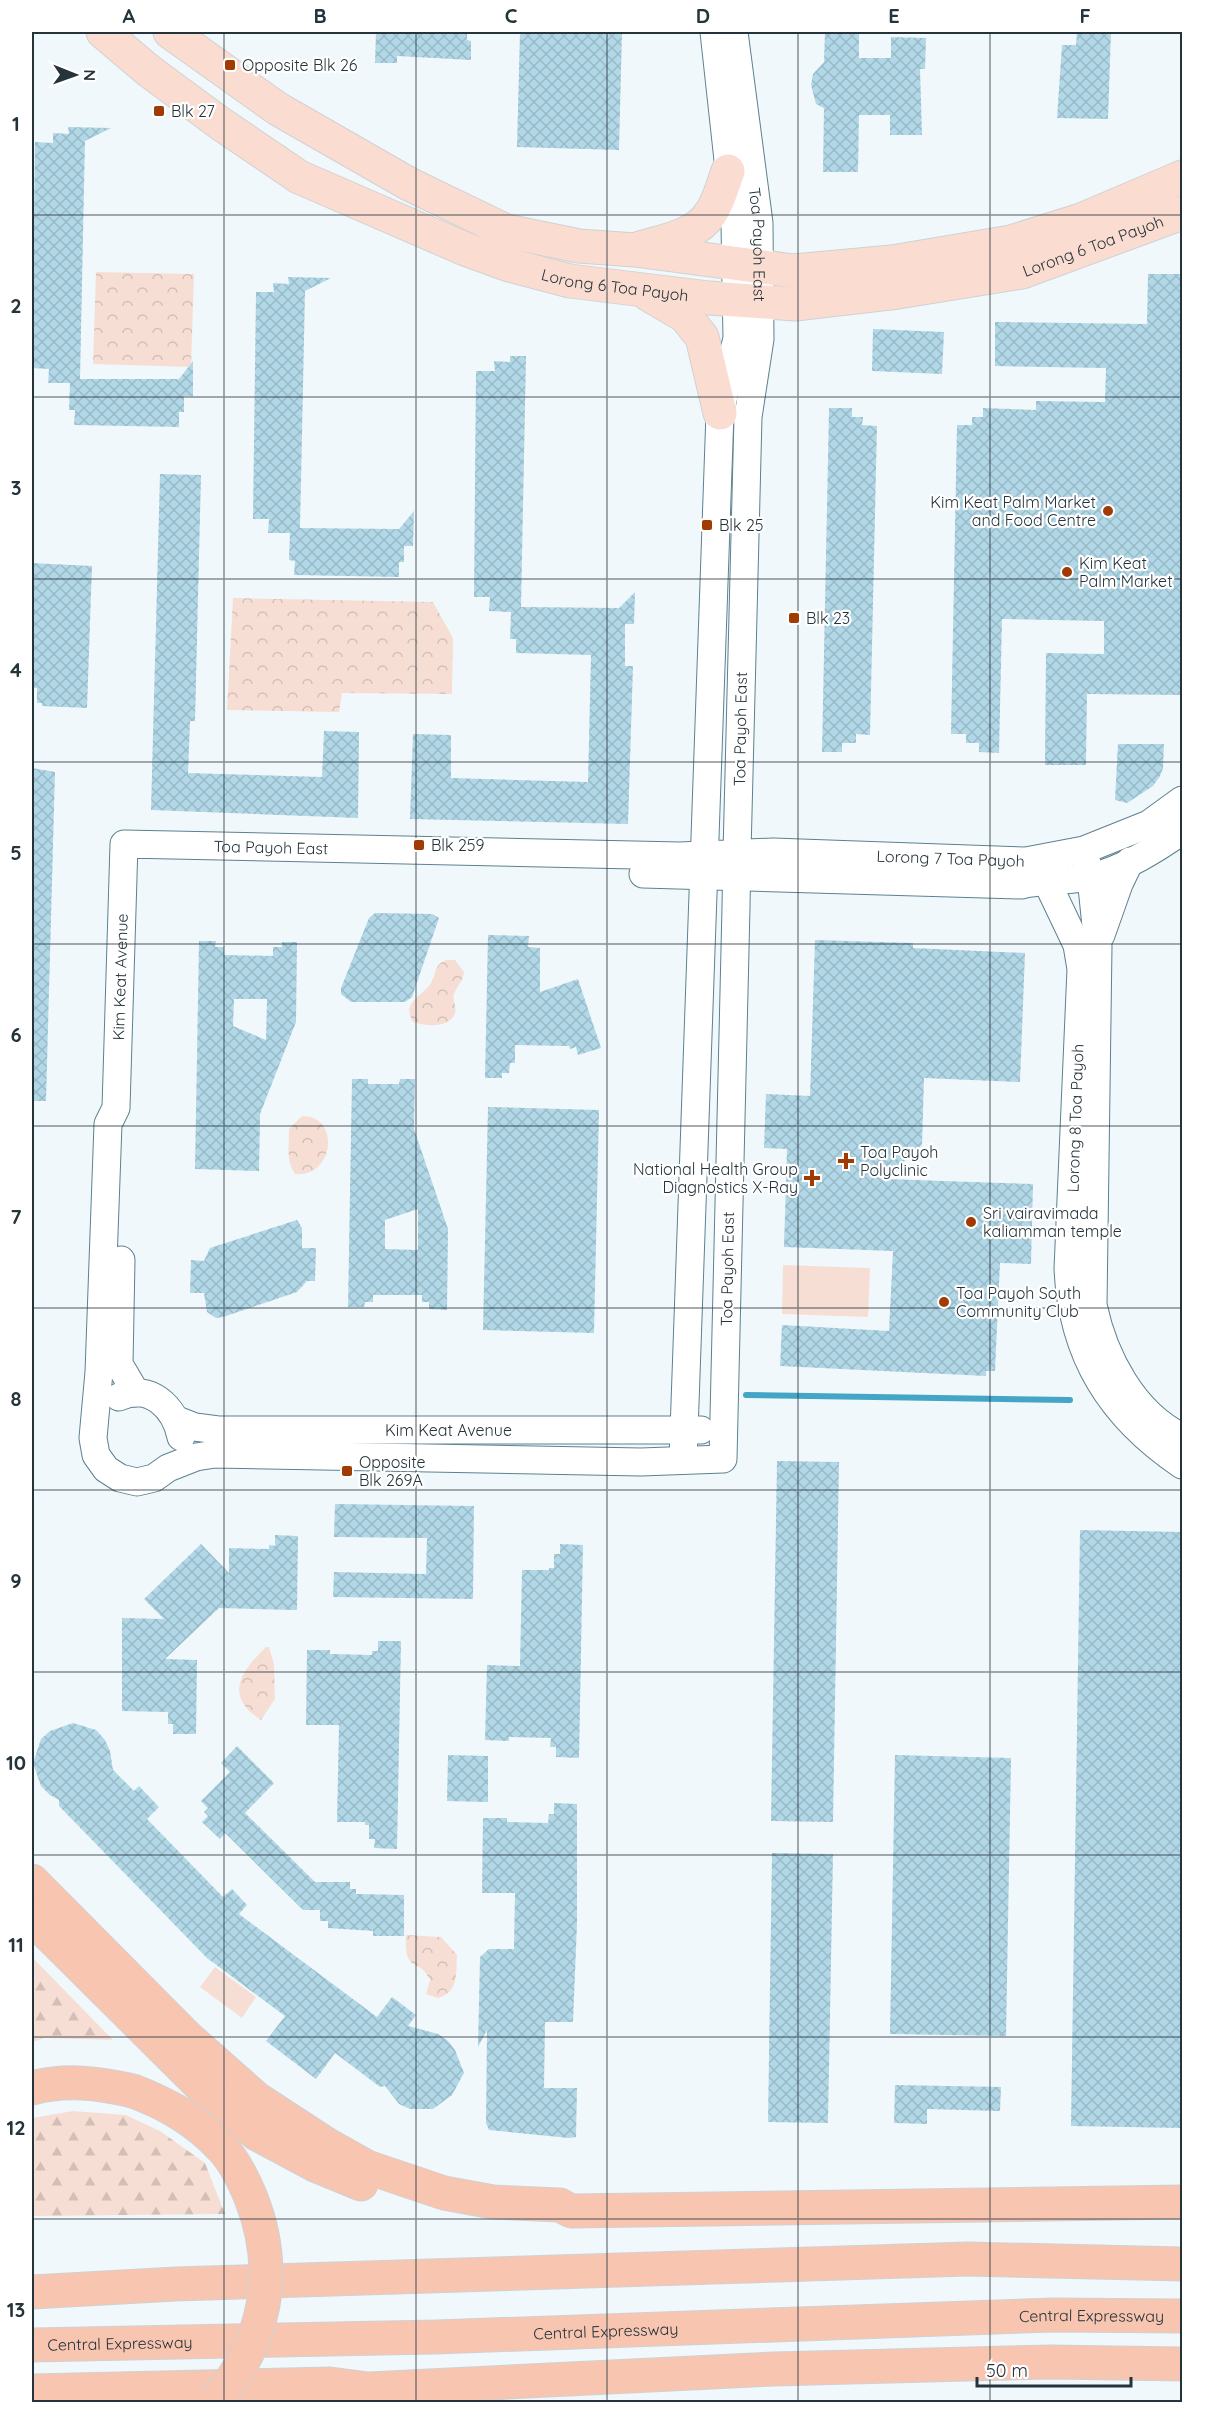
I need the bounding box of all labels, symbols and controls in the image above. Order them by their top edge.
text: A [123,3,136,28]
text: B [313,3,327,28]
text: C [505,3,518,28]
text: D [696,3,710,28]
text: E [888,3,900,28]
text: F [1079,3,1091,28]
north arrow [45,45,105,105]
place label: Opposite Blk 26 [242,55,358,75]
marker: Opposite Blk 26 [223,58,237,72]
text: N [80,69,100,81]
place label: Blk 27 [171,101,215,121]
marker: Blk 27 [152,104,166,118]
text: 1 [12,111,20,136]
street label: Toa Payoh East [744,186,770,302]
street label: Lorong 6 Toa Payoh [1020,211,1166,281]
street label: Lorong 6 Toa Payoh [539,264,690,305]
text: 2 [10,293,22,318]
text: 3 [11,475,21,500]
place label: Kim Keat Palm Market and Food Centre [930,492,1096,530]
marker: Kim Keat Palm Market and Food Centre [1101,504,1115,518]
place label: Blk 25 [719,515,764,535]
marker: Blk 25 [700,518,714,532]
place label: Kim Keat Palm Market [1079,553,1173,591]
marker: Kim Keat Palm Market [1060,565,1074,579]
place label: Blk 23 [806,608,850,628]
marker: Blk 23 [787,611,801,625]
text: 4 [10,657,22,682]
street label: Toa Payoh East [729,672,751,786]
place label: Blk 259 [431,835,485,855]
street label: Toa Payoh East [213,836,328,858]
marker: Blk 259 [412,838,426,852]
text: 5 [10,840,22,865]
street label: Lorong 7 Toa Payoh [876,846,1025,871]
street label: Kim Keat Avenue [108,913,132,1041]
text: 6 [10,1022,22,1047]
street label: Lorong 8 Toa Payoh [1062,1043,1088,1193]
place label: Toa Payoh Polyclinic [860,1142,938,1180]
marker: Toa Payoh Polyclinic [837,1152,855,1170]
place label: National Health Group Diagnostics X-Ray [633,1159,798,1197]
marker: National Health Group Diagnostics X-Ray [803,1169,821,1187]
place label: Sri vairavimada kaliamman temple [983,1203,1122,1241]
text: 7 [11,1204,22,1229]
street label: Toa Payoh East [716,1212,738,1326]
marker: Sri vairavimada kaliamman temple [964,1215,978,1229]
place label: Toa Payoh South Community Club [956,1283,1081,1321]
marker: Toa Payoh South Community Club [937,1295,951,1309]
text: 8 [11,1386,22,1411]
street label: Kim Keat Avenue [385,1420,512,1440]
place label: Opposite Blk 269A [359,1452,426,1490]
marker: Opposite Blk 269A [340,1464,354,1478]
text: 9 [10,1568,22,1593]
text: 10 [6,1750,26,1775]
text: 11 [8,1932,24,1957]
text: 12 [6,2115,26,2140]
text: 13 [7,2297,25,2322]
street label: Central Expressway [1019,2305,1164,2326]
street label: Central Expressway [533,2318,679,2344]
street label: Central Expressway [47,2332,193,2355]
scale bar [977,2350,1132,2388]
text: 50 m [986,2359,1028,2382]

